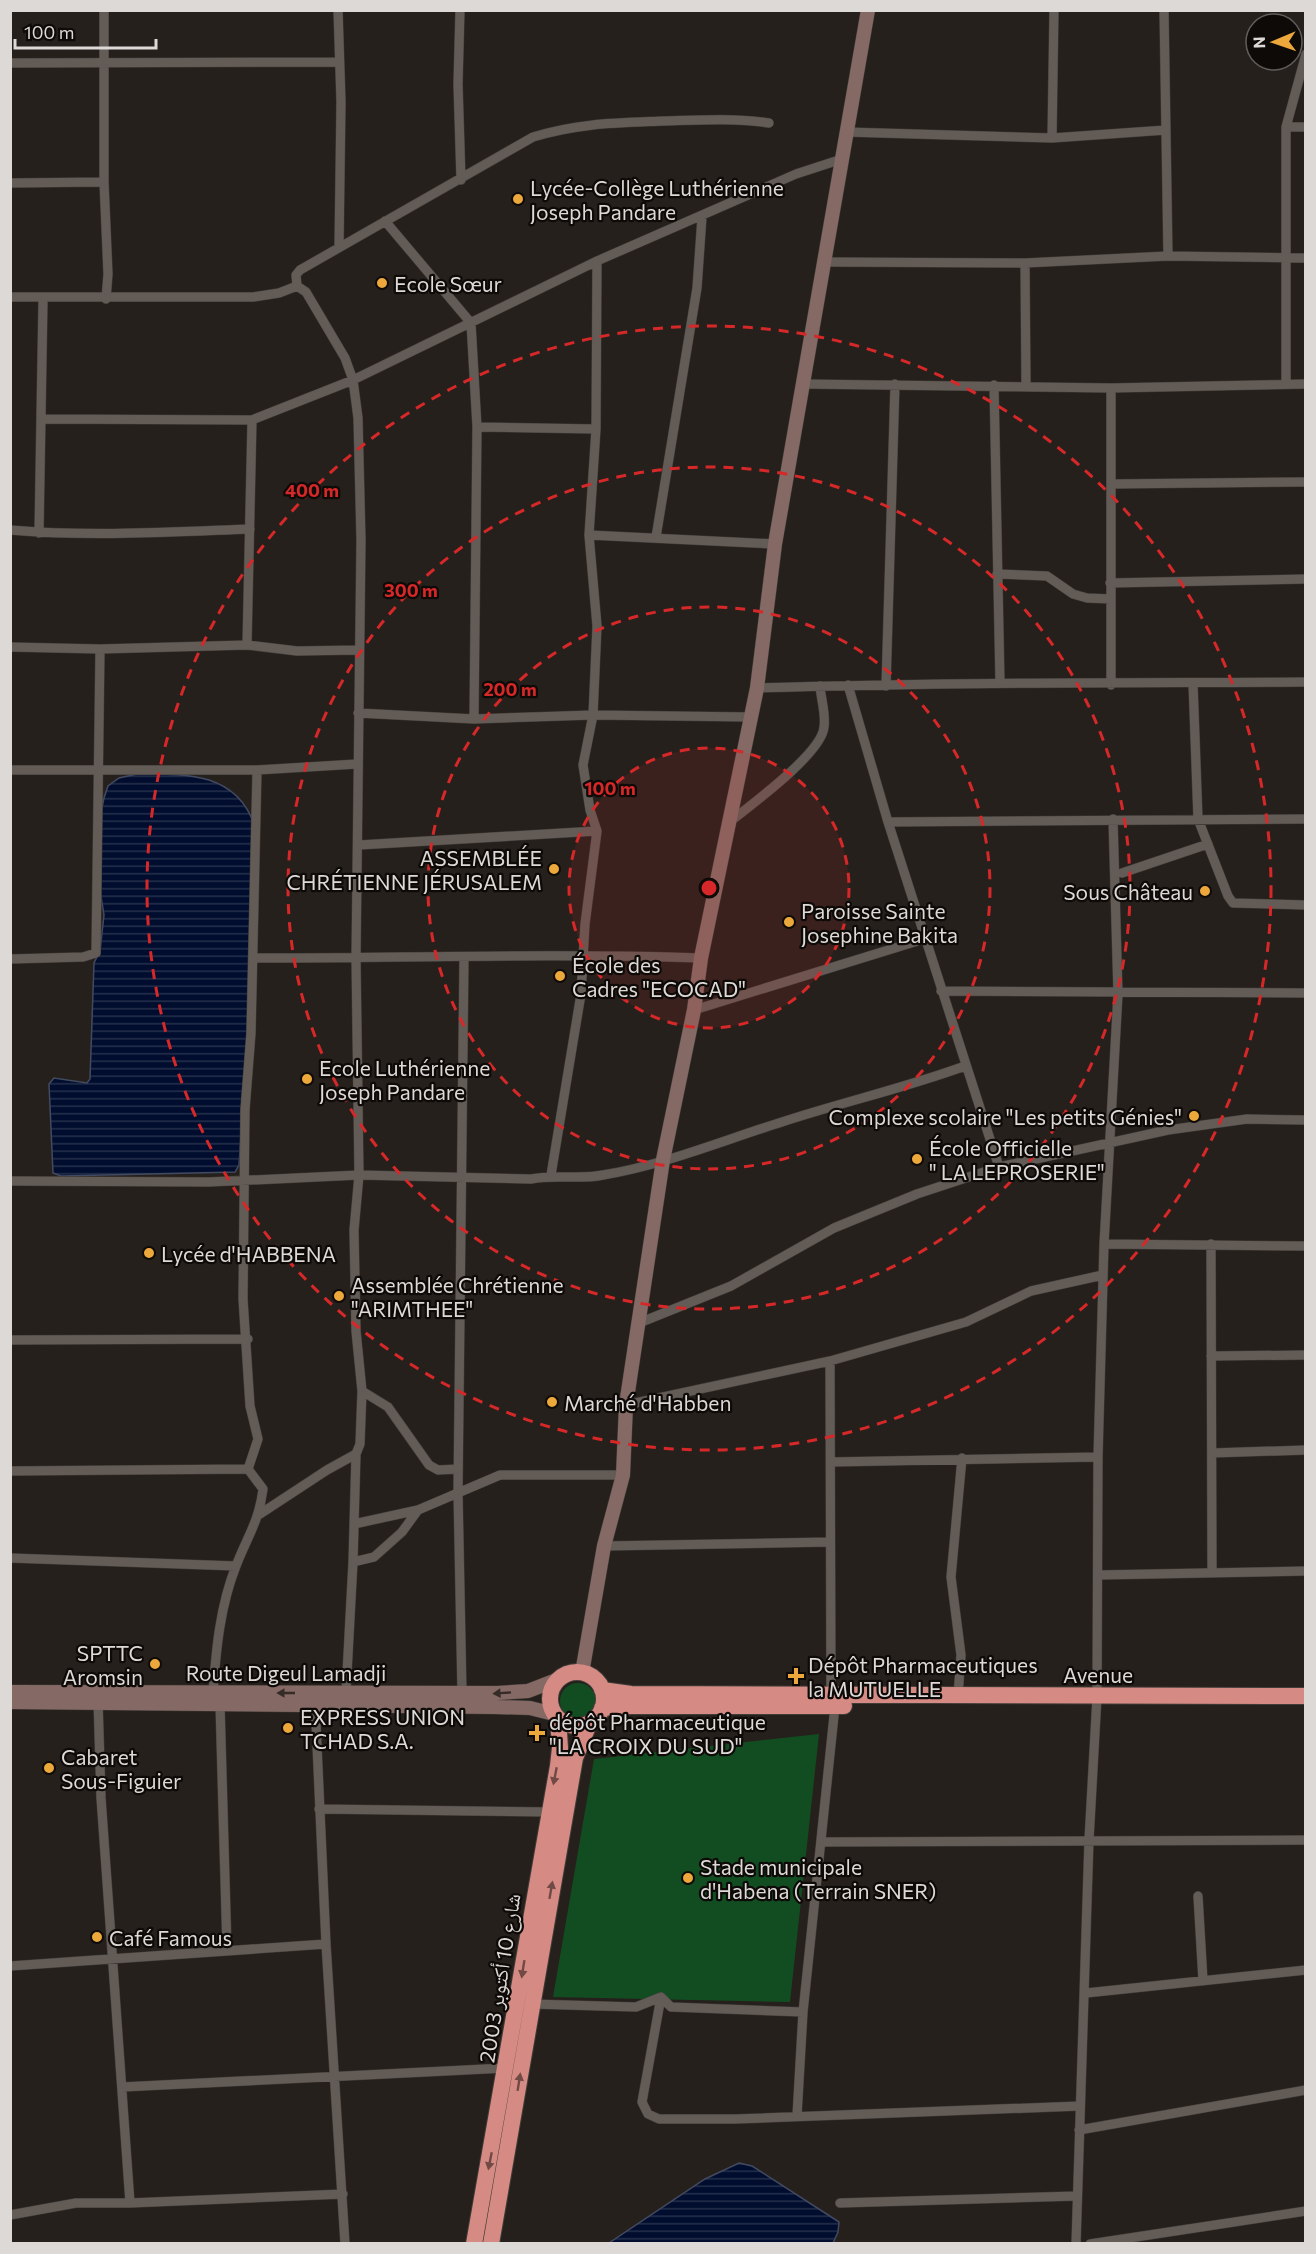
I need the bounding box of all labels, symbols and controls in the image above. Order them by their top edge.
scale bar [15,12,156,50]
north arrow [1244,12,1304,72]
text: 100 m [24,21,74,43]
text: N [1249,36,1268,49]
place label: Lycée-Collège Luthérienne Joseph Pandare [530,175,784,224]
marker: Lycée-Collège Luthérienne Joseph Pandare [511,192,525,206]
place label: Ecole Sœur [394,271,502,296]
marker: Ecole Sœur [375,276,389,290]
text: 400 m [285,479,339,501]
text: 300 m [384,579,438,601]
text: 200 m [483,678,537,700]
text: 100 m [584,777,636,799]
place label: ASSEMBLÉE CHRÉTIENNE JÉRUSALEM [286,845,542,894]
marker: ASSEMBLÉE CHRÉTIENNE JÉRUSALEM [547,862,561,876]
centre of rings [699,878,719,898]
place label: Sous Château [1063,879,1193,904]
marker: Sous Château [1198,884,1212,898]
place label: Paroisse Sainte Josephine Bakita [801,898,958,947]
marker: Paroisse Sainte Josephine Bakita [782,915,796,929]
place label: École des Cadres "ECOCAD" [572,952,746,1001]
marker: École des Cadres "ECOCAD" [553,969,567,983]
place label: Ecole Luthérienne Joseph Pandare [319,1055,490,1104]
marker: Ecole Luthérienne Joseph Pandare [300,1072,314,1086]
place label: Complexe scolaire "Les petits Génies" [828,1104,1182,1129]
marker: Complexe scolaire "Les petits Génies" [1187,1109,1201,1123]
place label: École Officielle " LA LEPROSERIE" [929,1135,1105,1184]
marker: École Officielle " LA LEPROSERIE" [910,1152,924,1166]
place label: Lycée d'HABBENA [161,1241,336,1266]
marker: Lycée d'HABBENA [142,1246,156,1260]
place label: Assemblée Chrétienne "ARIMTHEE" [351,1272,564,1321]
marker: Assemblée Chrétienne "ARIMTHEE" [332,1289,346,1303]
place label: Marché d'Habben [564,1390,731,1415]
marker: Marché d'Habben [545,1395,559,1409]
place label: SPTTC Aromsin [63,1640,143,1689]
place label: Dépôt Pharmaceutiques la MUTUELLE [808,1652,1038,1701]
marker: SPTTC Aromsin [148,1657,162,1671]
street label: Route Digeul Lamadji [186,1660,386,1685]
street label: Avenue [1063,1662,1133,1687]
marker: Dépôt Pharmaceutiques la MUTUELLE [789,1669,803,1683]
one-way arrow [277,1688,296,1698]
one-way arrow [493,1688,512,1697]
place label: EXPRESS UNION TCHAD S.A. [300,1704,465,1753]
place label: dépôt Pharmaceutique "LA CROIX DU SUD" [549,1709,766,1758]
marker: EXPRESS UNION TCHAD S.A. [281,1721,295,1735]
marker: dépôt Pharmaceutique "LA CROIX DU SUD" [530,1726,544,1740]
place label: Cabaret Sous-Figuier [61,1744,181,1793]
marker: Cabaret Sous-Figuier [42,1761,56,1775]
one-way arrow [550,1767,560,1786]
place label: Stade municipale d'Habena (Terrain SNER) [700,1854,936,1903]
marker: Stade municipale d'Habena (Terrain SNER) [681,1871,695,1885]
one-way arrow [547,1880,556,1899]
street label: شارع 10 أكتوبر 2003 [473,1892,527,2065]
place label: Café Famous [109,1925,232,1950]
marker: Café Famous [90,1930,104,1944]
one-way arrow [518,1959,527,1978]
one-way arrow [514,2073,523,2092]
one-way arrow [485,2152,494,2171]

